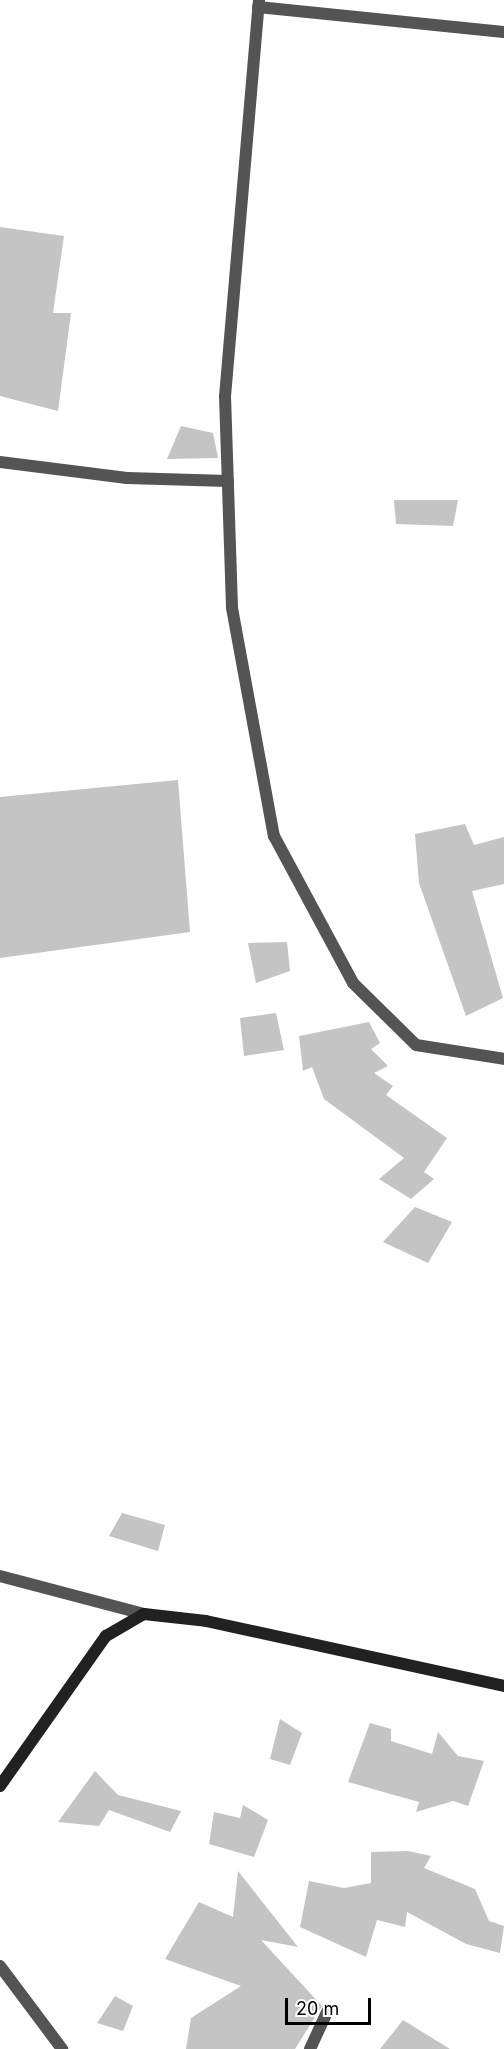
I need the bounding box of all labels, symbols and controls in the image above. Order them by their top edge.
scale bar [288,1986,374,2024]
text: 20 m [296,1998,339,2019]

